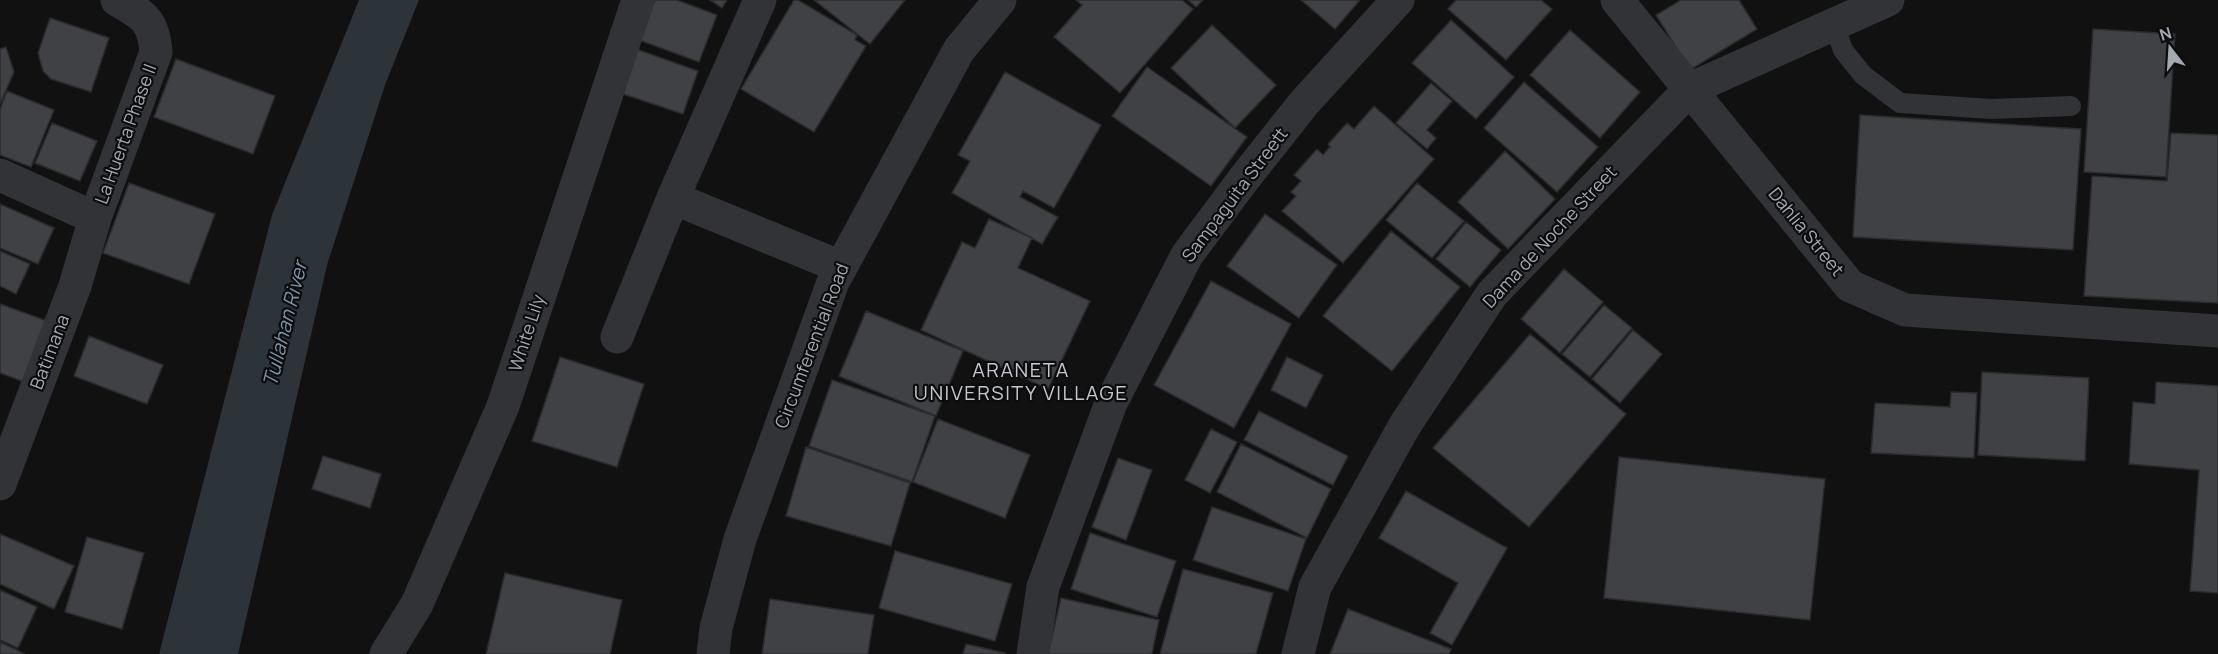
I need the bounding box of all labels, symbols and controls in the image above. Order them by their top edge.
north arrow [2140,18,2200,78]
text: N [2157,21,2174,46]
street label: La Huerta Phase II [89,60,162,207]
street label: Sampaguita Streett [1176,122,1293,266]
street label: Dama de Noche Street [1477,160,1622,313]
street label: Dahlia Street [1764,182,1850,281]
water label: Tullahan River [256,256,314,389]
street label: Circumferential Road [769,260,854,432]
street label: White Lily [502,291,550,374]
street label: Batimana [24,311,74,393]
district label: ARANETA UNIVERSITY VILLAGE [914,356,1128,406]

